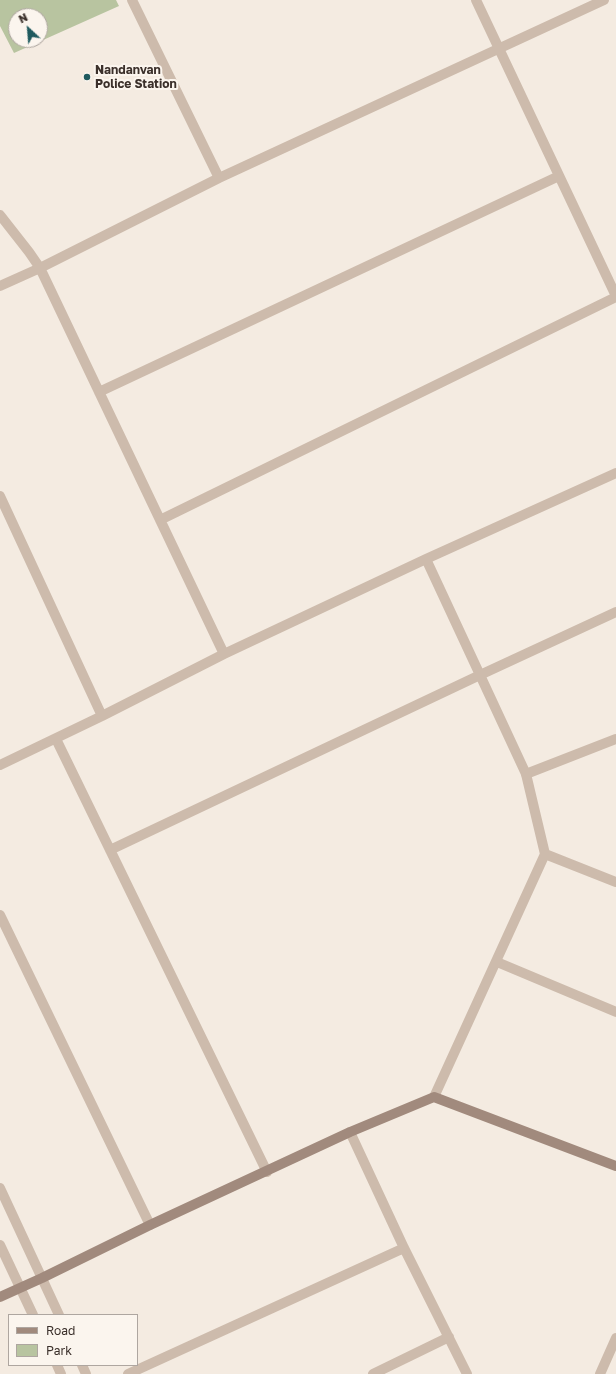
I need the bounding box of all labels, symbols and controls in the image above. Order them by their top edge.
north arrow [8,8,48,48]
text: N [16,10,30,25]
place label: Nandanvan Police Station [95,63,177,91]
marker: Nandanvan Police Station [82,72,92,82]
legend [8,1314,138,1366]
text: Road [46,1323,75,1338]
text: Park [46,1343,72,1358]

